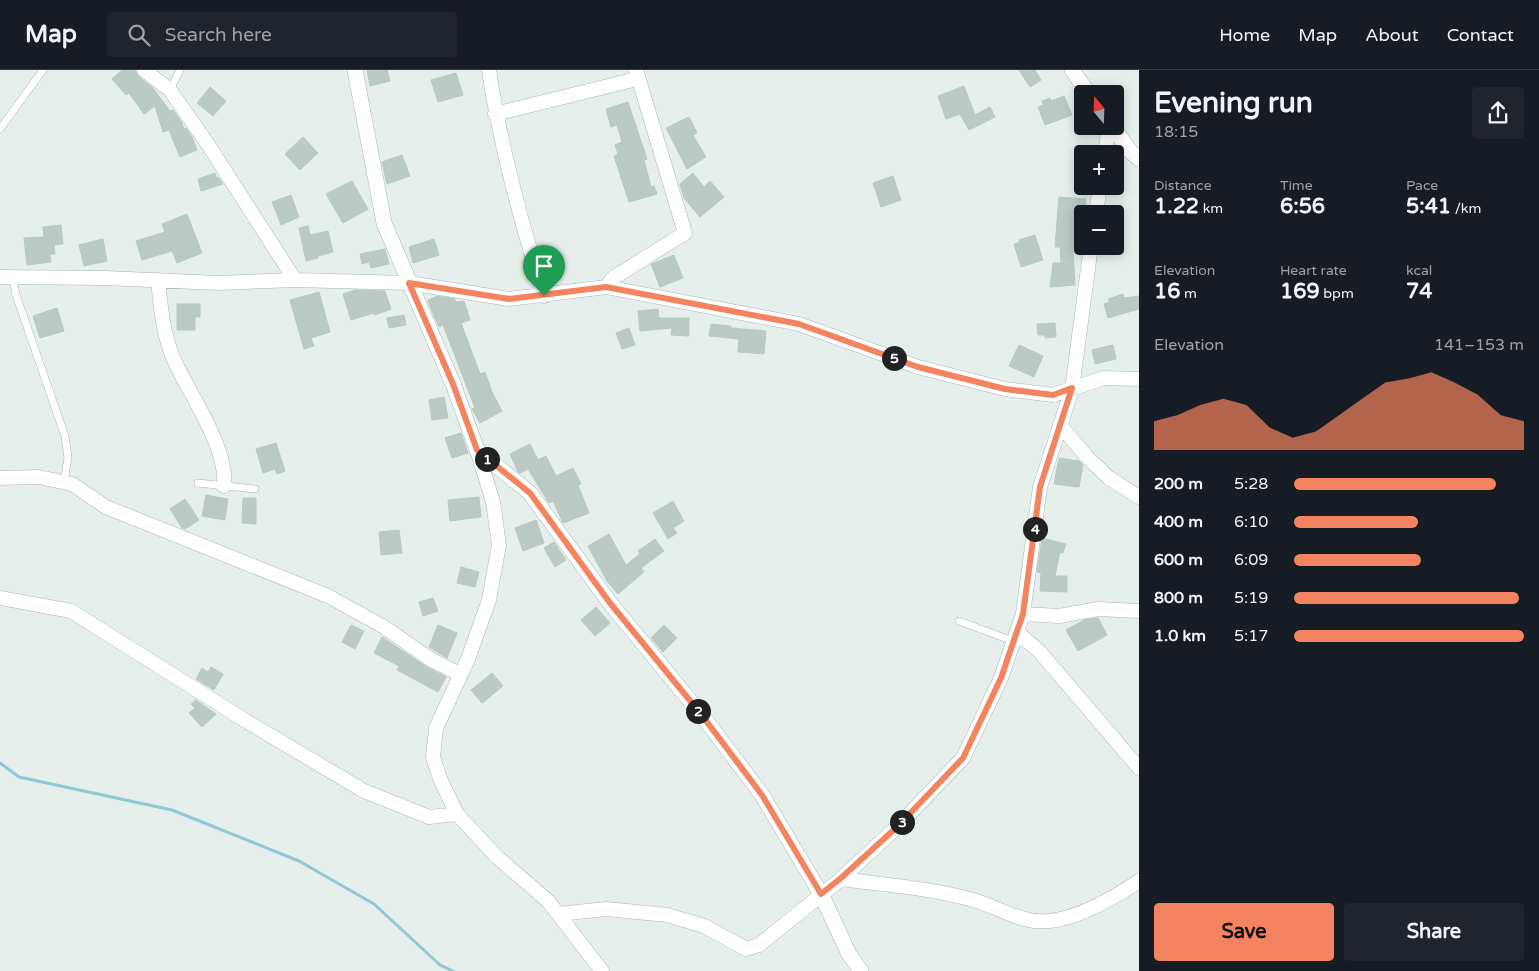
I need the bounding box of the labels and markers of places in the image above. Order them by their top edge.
pin [523,245,565,296]
pin: 5 [882,346,906,370]
pin: 1 [474,446,500,472]
pin: 4 [1022,516,1048,542]
pin: 2 [686,698,710,724]
pin: 3 [890,810,914,834]

